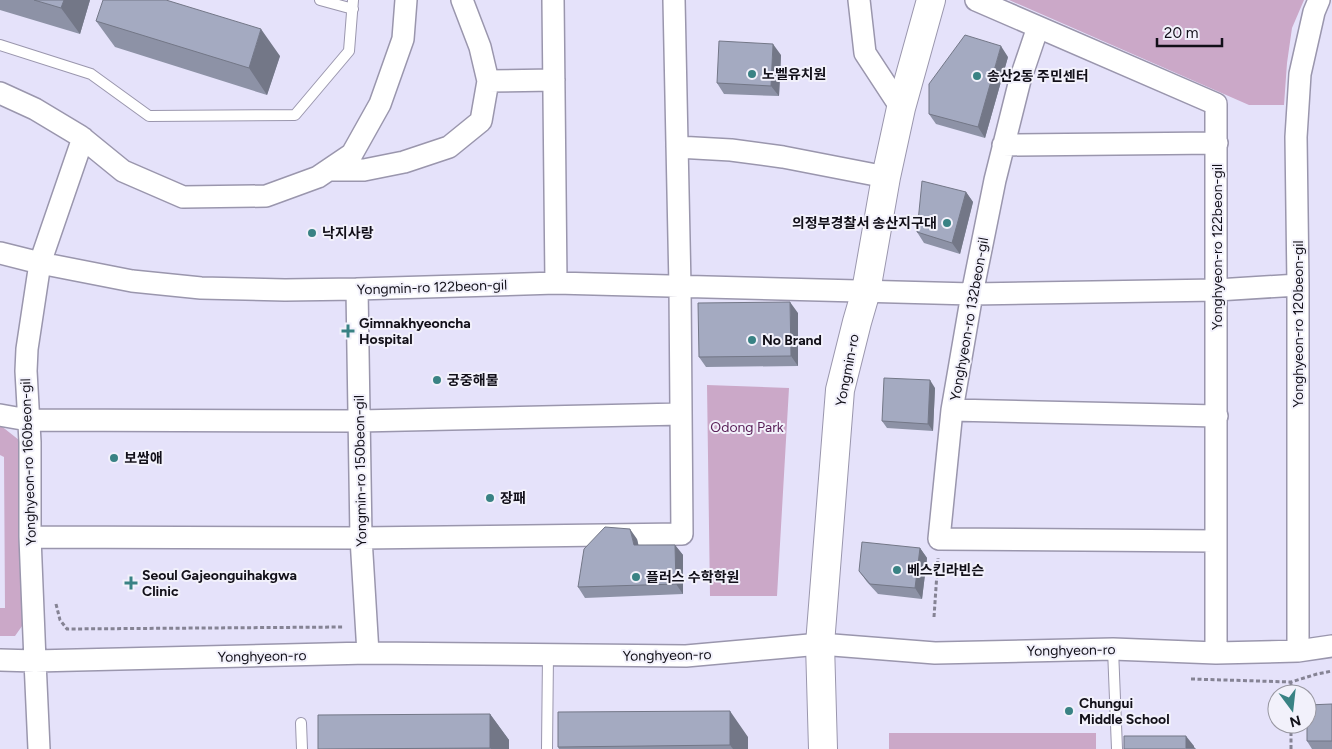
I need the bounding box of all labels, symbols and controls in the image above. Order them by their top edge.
scale bar [1157,15,1222,47]
text: 20 m [1164,24,1198,42]
place label: 노벨유치원 [762,66,826,83]
marker: 노벨유치원 [746,68,758,80]
place label: 송산2동 주민센터 [987,68,1089,85]
marker: 송산2동 주민센터 [971,70,983,82]
street label: Yonghyeon-ro 122beon-gil [1209,164,1226,330]
place label: 의정부경찰서 송산지구대 [792,215,937,232]
marker: 의정부경찰서 송산지구대 [941,217,953,229]
place label: 낙지사랑 [322,225,374,242]
marker: 낙지사랑 [306,227,318,239]
street label: Yonghyeon-ro 132beon-gil [947,236,992,402]
street label: Yonghyeon-ro 120beon-gil [1290,240,1307,408]
street label: Yongmin-ro 122beon-gil [357,276,508,299]
place label: Gimnakhyeoncha Hospital [359,315,471,348]
marker: Gimnakhyeoncha Hospital [341,324,355,338]
place label: No Brand [762,332,822,349]
street label: Yongmin-ro [832,332,863,408]
marker: No Brand [746,334,758,346]
place label: 궁중해물 [447,372,499,389]
marker: 궁중해물 [431,374,443,386]
street label: Yonghyeon-ro 160beon-gil [17,378,40,546]
street label: Yongmin-ro 150beon-gil [351,395,370,547]
park label: Odong Park [710,419,784,436]
place label: 보쌈애 [124,450,163,467]
marker: 보쌈애 [108,452,120,464]
place label: 장패 [500,490,526,507]
marker: 장패 [484,492,496,504]
place label: 베스킨라빈슨 [907,562,984,579]
marker: 베스킨라빈슨 [891,564,903,576]
place label: Seoul Gajeonguihakgwa Clinic [142,567,297,600]
place label: 플러스 수학학원 [646,569,740,586]
marker: 플러스 수학학원 [630,571,642,583]
marker: Seoul Gajeonguihakgwa Clinic [124,576,138,590]
street label: Yonghyeon-ro [1026,641,1116,660]
street label: Yonghyeon-ro [622,646,712,665]
street label: Yonghyeon-ro [217,647,307,666]
north arrow [1267,684,1317,734]
place label: Chungui Middle School [1079,695,1170,728]
marker: Chungui Middle School [1063,705,1075,717]
text: N [1288,711,1303,731]

